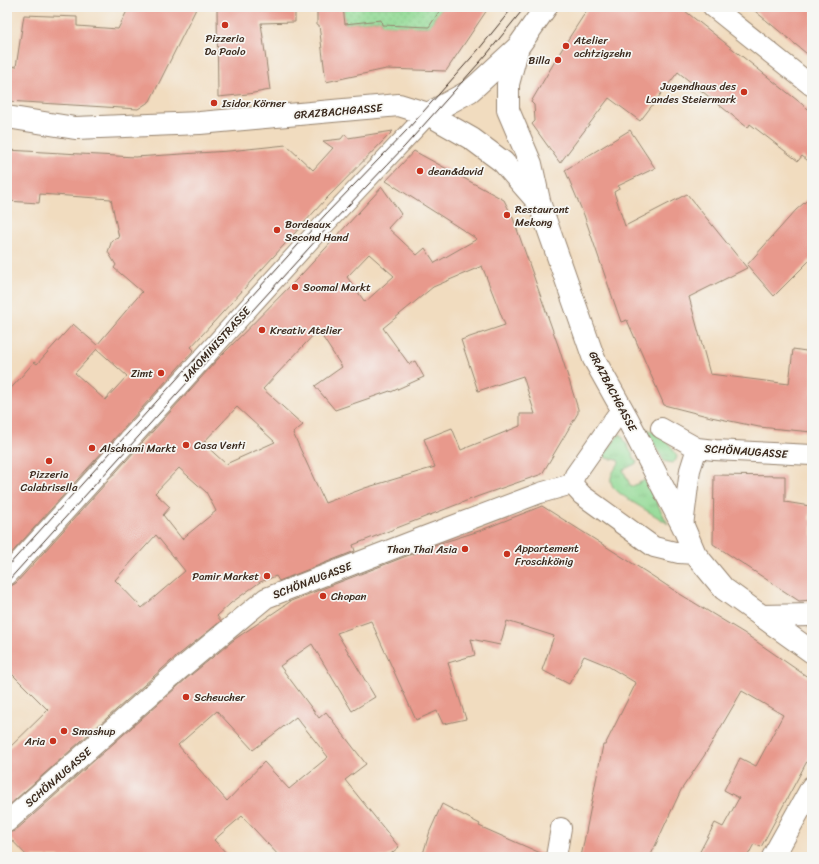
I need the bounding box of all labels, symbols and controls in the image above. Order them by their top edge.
marker: Pizzeria Da Paolo [220,20,230,30]
place label: Pizzeria Da Paolo [204,29,246,61]
place label: Atelier achtzigzehn [573,31,631,63]
marker: Atelier achtzigzehn [561,41,571,51]
place label: Billa [528,51,550,70]
marker: Billa [553,55,563,65]
place label: Jugendhaus des Landes Steiermark [646,77,737,109]
marker: Jugendhaus des Landes Steiermark [739,87,749,97]
place label: Isidor Körner [221,94,287,113]
marker: Isidor Körner [209,98,219,108]
street label: GRAZBACHGASSE [293,98,384,125]
place label: dean&david [428,162,484,181]
marker: dean&david [415,166,425,176]
place label: Restaurant Mekong [515,200,570,232]
marker: Restaurant Mekong [502,210,512,220]
place label: Bordeaux Second Hand [285,215,349,247]
marker: Bordeaux Second Hand [272,225,282,235]
place label: Soomal Markt [303,278,371,297]
marker: Soomal Markt [290,282,300,292]
street label: JAKOMINISTRASSE [177,302,256,387]
place label: Kreativ Atelier [270,321,342,340]
marker: Kreativ Atelier [257,325,267,335]
street label: GRAZBACHGASSE [583,348,642,436]
place label: Zimt [131,364,153,383]
marker: Zimt [156,368,166,378]
place label: Casa Venti [194,436,246,455]
place label: Alschami Markt [99,439,176,458]
street label: SCHÖNAUGASSE [704,439,789,464]
marker: Casa Venti [181,440,191,450]
marker: Alschami Markt [87,443,97,453]
marker: Pizzeria Calabrisella [44,456,54,466]
place label: Pizzeria Calabrisella [21,465,78,497]
place label: Appartement Froschkönig [514,539,579,571]
place label: Than Thai Asia [387,540,457,559]
marker: Than Thai Asia [460,544,470,554]
marker: Appartement Froschkönig [502,549,512,559]
street label: SCHÖNAUGASSE [270,556,355,604]
place label: Pamir Market [192,567,259,586]
marker: Pamir Market [262,571,272,581]
place label: Chopan [331,587,367,606]
marker: Chopan [318,591,328,601]
place label: Scheucher [194,688,246,707]
marker: Scheucher [181,692,191,702]
place label: Smashup [72,722,116,741]
marker: Smashup [59,726,69,736]
place label: Aria [24,732,45,751]
marker: Aria [48,736,58,746]
street label: SCHÖNAUGASSE [21,742,97,812]

